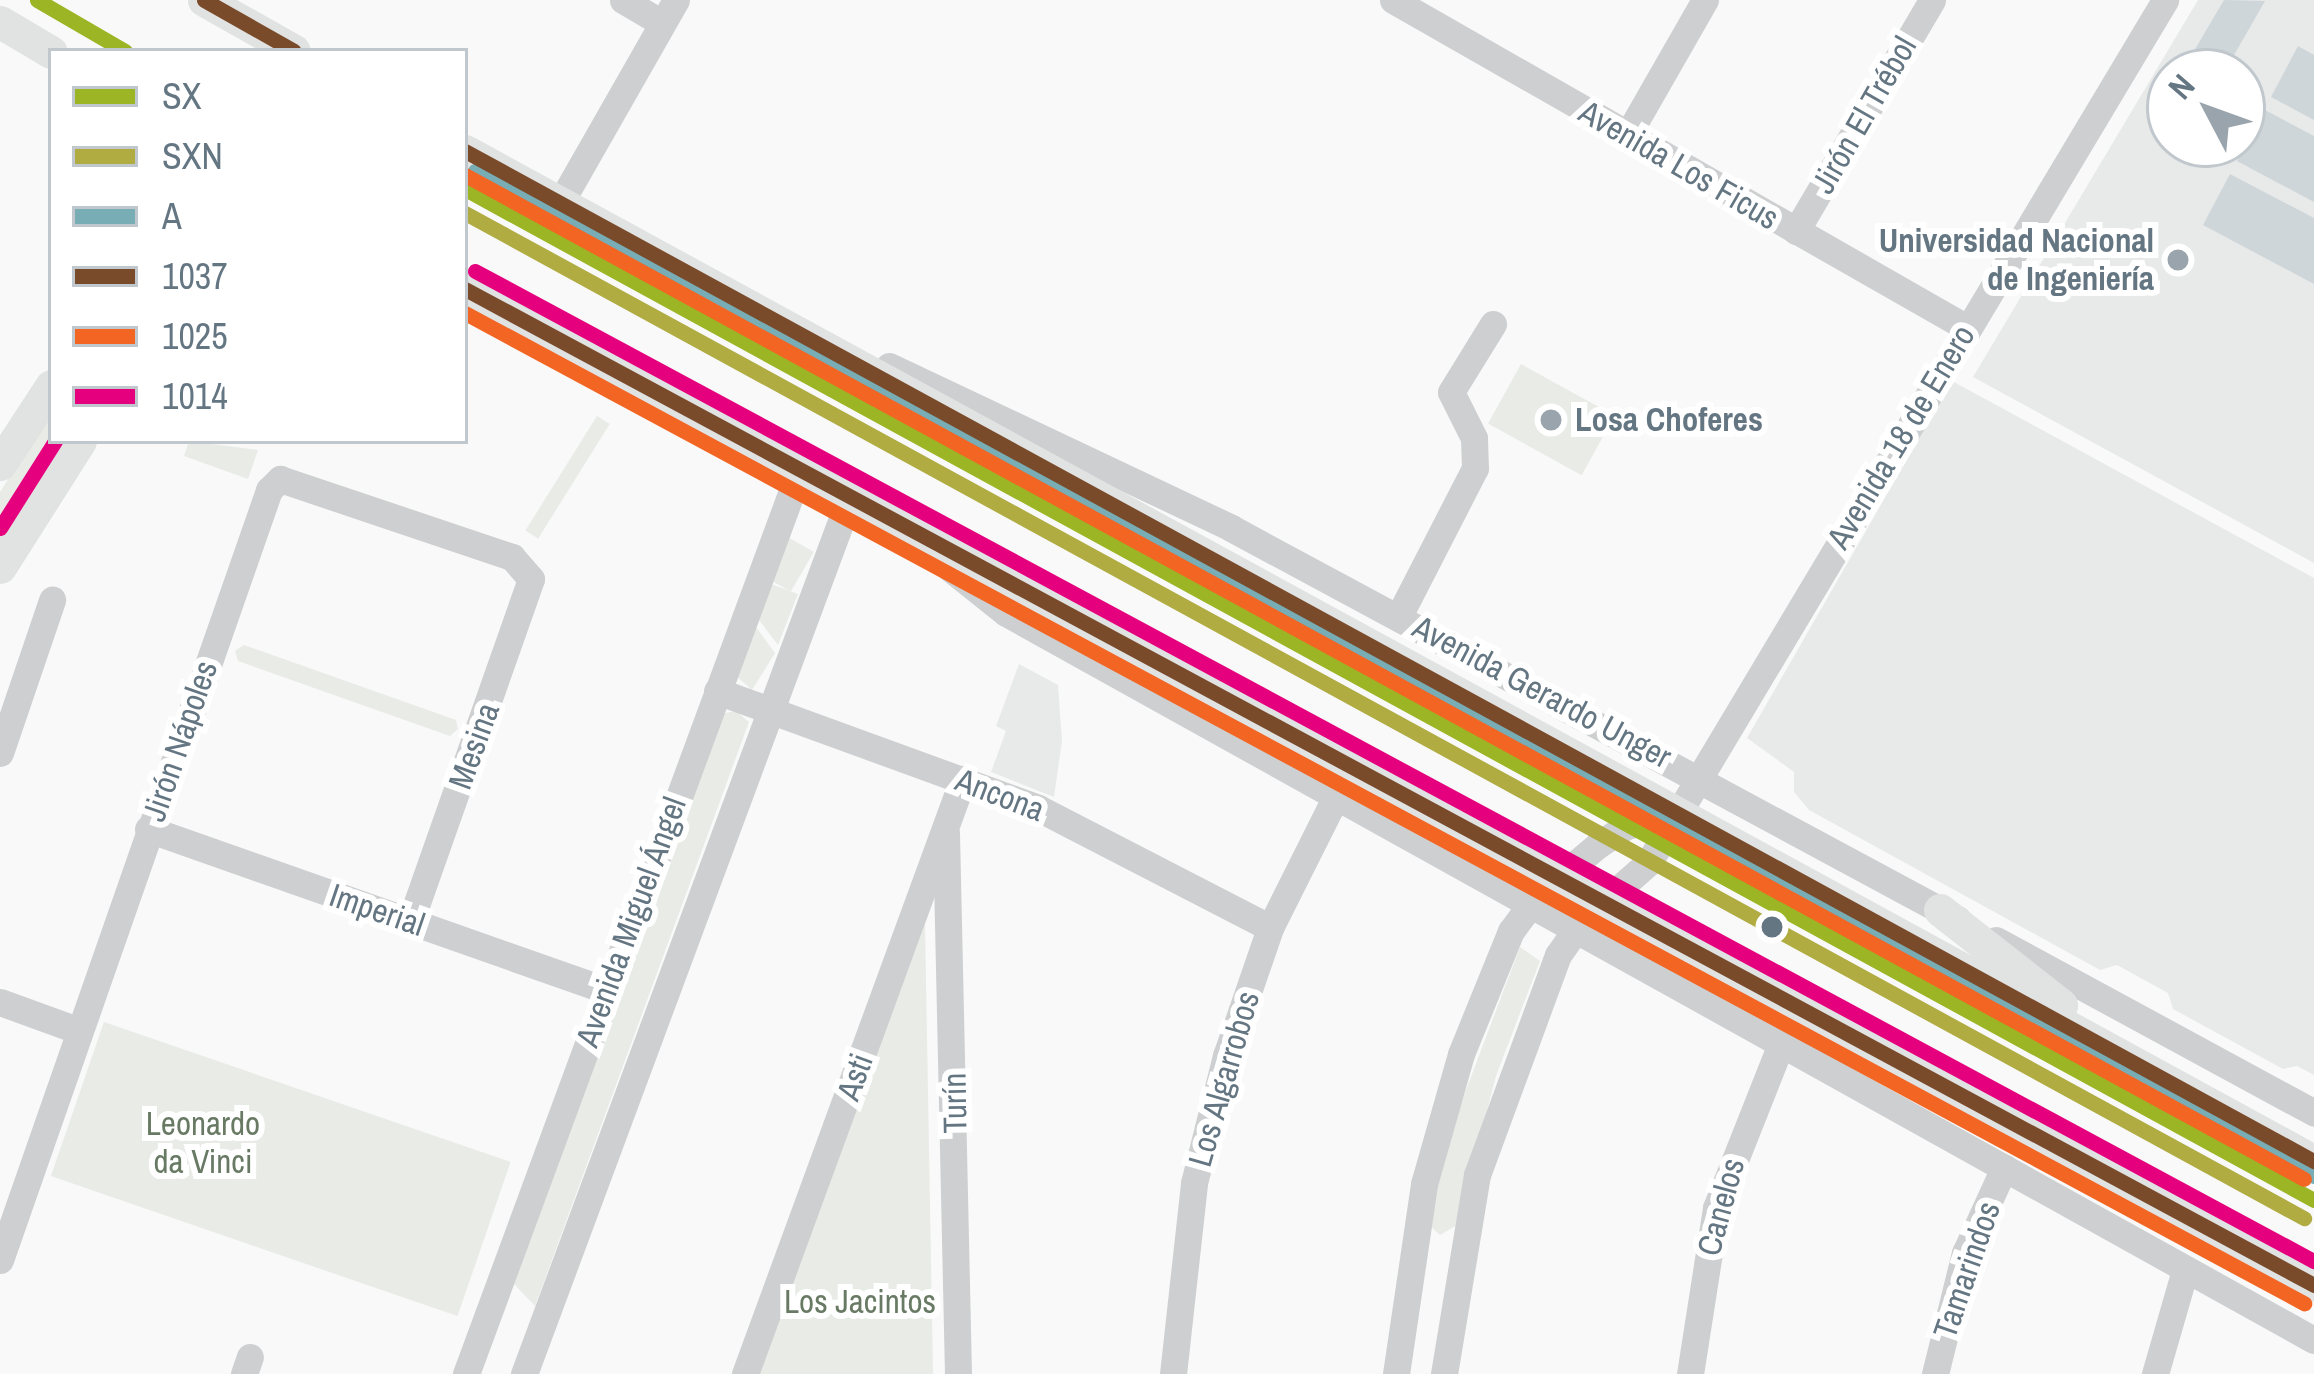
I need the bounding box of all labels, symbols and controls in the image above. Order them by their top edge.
street label: Jirón El Trébol [1803,29,1925,201]
legend [48,48,468,444]
north arrow [2146,48,2266,168]
text: N [2158,65,2204,108]
text: SX [162,72,201,120]
street label: Avenida Los Ficus [1572,92,1786,238]
text: SXN [162,132,223,180]
text: A [162,192,182,240]
place label: Universidad Nacional de Ingeniería [1879,221,2154,299]
marker: Universidad Nacional de Ingeniería [2165,247,2191,273]
text: 1037 [162,252,228,300]
text: 1025 [162,312,228,360]
street label: Avenida 18 de Enero [1819,318,1983,556]
text: 1014 [162,372,228,420]
place label: Losa Choferes [1575,400,1763,440]
marker: Losa Choferes [1538,407,1564,433]
street label: Avenida Gerardo Unger [1406,607,1678,777]
street label: Jirón Nápoles [134,656,226,826]
street label: Mesina [440,698,508,794]
street label: Ancona [950,760,1050,830]
street label: Avenida Miguel Ángel [567,791,695,1053]
street label: Imperial [324,875,430,945]
unlabelled marker [1761,916,1783,938]
street label: Los Algarrobos [1180,986,1268,1172]
street label: Asti [828,1048,882,1106]
street label: Turín [935,1072,975,1134]
park label: Leonardo da Vinci [146,1104,260,1182]
street label: Canelos [1689,1154,1753,1260]
street label: Tamarindos [1925,1196,2009,1344]
park label: Los Jacintos [784,1282,936,1322]

